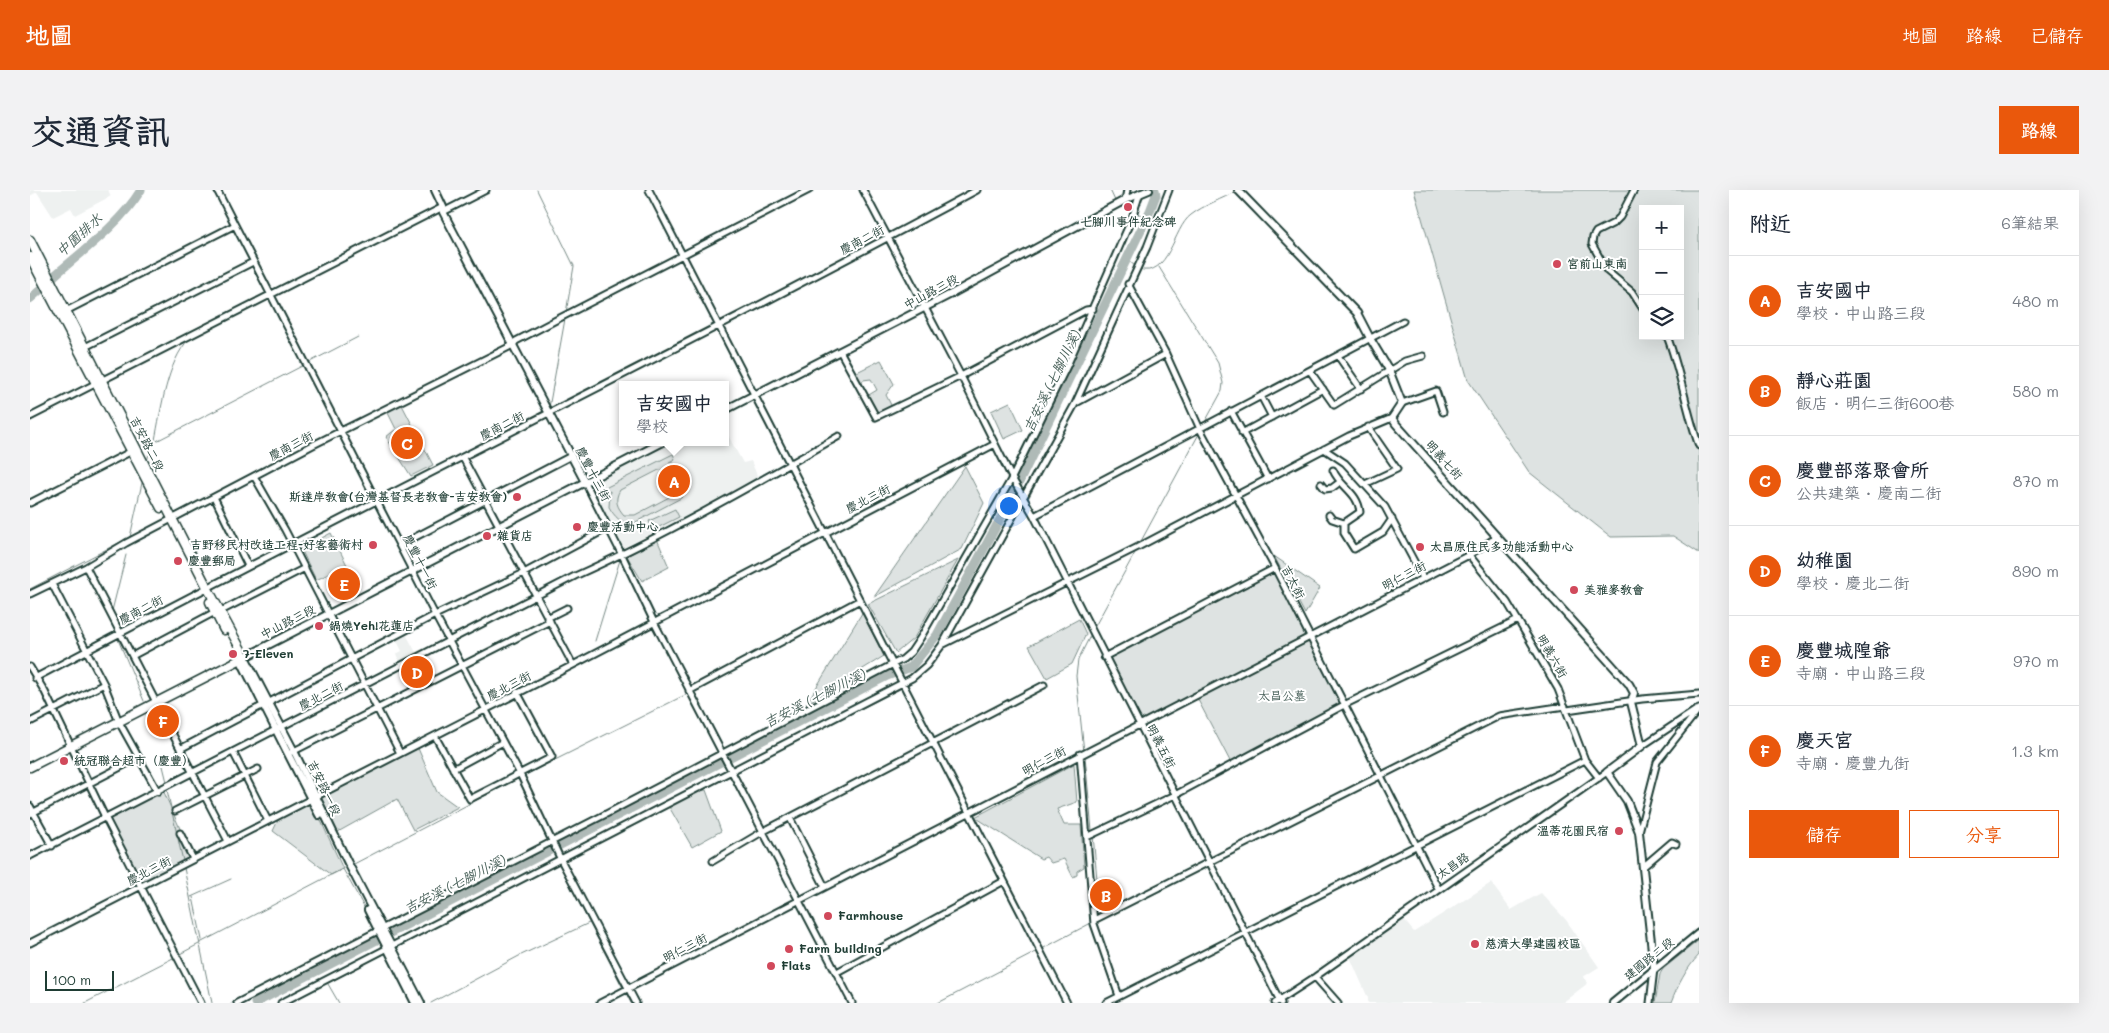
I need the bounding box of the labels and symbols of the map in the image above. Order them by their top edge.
marker: 七腳川事件紀念碑 [1122,201,1134,213]
water label: 中園排水 [52,208,107,260]
place label: 七腳川事件紀念碑 [1080,213,1177,229]
street label: 慶南二街 [837,221,886,257]
place label: 宮前山東南 [1567,255,1627,271]
marker: 宮前山東南 [1551,258,1563,270]
street label: 中山路三段 [900,270,961,312]
water label: 吉安溪 (七腳川溪) [1018,326,1085,435]
street label: 慶南二街 [477,407,527,443]
street label: 吉安路二段 [127,413,169,474]
pin: C [391,424,423,462]
street label: 慶南三街 [266,427,315,463]
street label: 明義七街 [1423,436,1467,483]
street label: 慶豐十三街 [573,443,615,504]
pin: A [658,462,690,500]
street label: 慶北三街 [843,480,893,516]
place label: 斯達岸教會(台灣基督長老教會-吉安教會) [289,488,507,504]
marker: 斯達岸教會(台灣基督長老教會-吉安教會) [511,491,523,503]
your location [996,493,1022,519]
place label: 慶豐活動中心 [587,518,659,534]
marker: 慶豐活動中心 [571,521,583,533]
place label: 雜貨店 [497,527,533,543]
marker: 雜貨店 [481,530,493,542]
street label: 慶豐十一街 [400,531,442,592]
place label: 吉野移民村改造工程-好客藝術村 [190,536,363,552]
place label: 太昌原住民多功能活動中心 [1430,538,1574,554]
marker: 吉野移民村改造工程-好客藝術村 [367,539,379,551]
marker: 太昌原住民多功能活動中心 [1414,541,1426,553]
place label: 慶豐郵局 [188,552,236,568]
marker: 慶豐郵局 [172,555,184,567]
street label: 明仁三街 [1379,557,1429,593]
street label: 吉太街 [1279,562,1309,601]
pin: E [328,565,360,603]
place label: 美雅麥教會 [1584,581,1644,597]
marker: 美雅麥教會 [1568,584,1580,596]
street label: 慶南二街 [116,591,165,627]
street label: 中山路三段 [257,600,318,642]
place label: 鍋燒Yeh!花蓮店 [329,617,414,633]
marker: 鍋燒Yeh!花蓮店 [313,620,325,632]
street label: 明義六街 [1534,631,1572,680]
place label: 7-Eleven [243,645,293,661]
marker: 7-Eleven [227,648,239,660]
pin: D [401,653,433,691]
water label: 吉安溪 (七腳川溪) [761,664,869,731]
street label: 慶北三街 [484,667,533,703]
street label: 慶北二街 [296,677,346,713]
park label: 太昌公墓 [1258,687,1306,703]
pin: F [147,702,179,740]
street label: 明義五街 [1144,721,1180,771]
street label: 明仁三街 [1019,742,1068,778]
place label: 統冠聯合超市（慶豐） [74,752,194,768]
marker: 統冠聯合超市（慶豐） [58,755,70,767]
street label: 吉安路一段 [305,757,345,818]
place label: 溫蒂花園民宿 [1537,822,1609,838]
marker: 溫蒂花園民宿 [1613,825,1625,837]
street label: 太昌路 [1433,848,1472,882]
water label: 吉安溪 (七腳川溪) [401,850,509,917]
street label: 慶北三街 [124,852,174,888]
pin: B [1090,876,1122,914]
place label: Farmhouse [838,907,903,923]
marker: Farmhouse [822,910,834,922]
street label: 明仁三街 [660,929,710,965]
street label: 建國路二段 [1620,933,1677,983]
place label: 慈濟大學建國校區 [1485,935,1581,951]
marker: 慈濟大學建國校區 [1469,938,1481,950]
place label: Farm building [799,940,882,956]
marker: Farm building [783,943,795,955]
place label: Flats [781,957,811,973]
marker: Flats [765,960,777,972]
scale bar [45,968,114,991]

